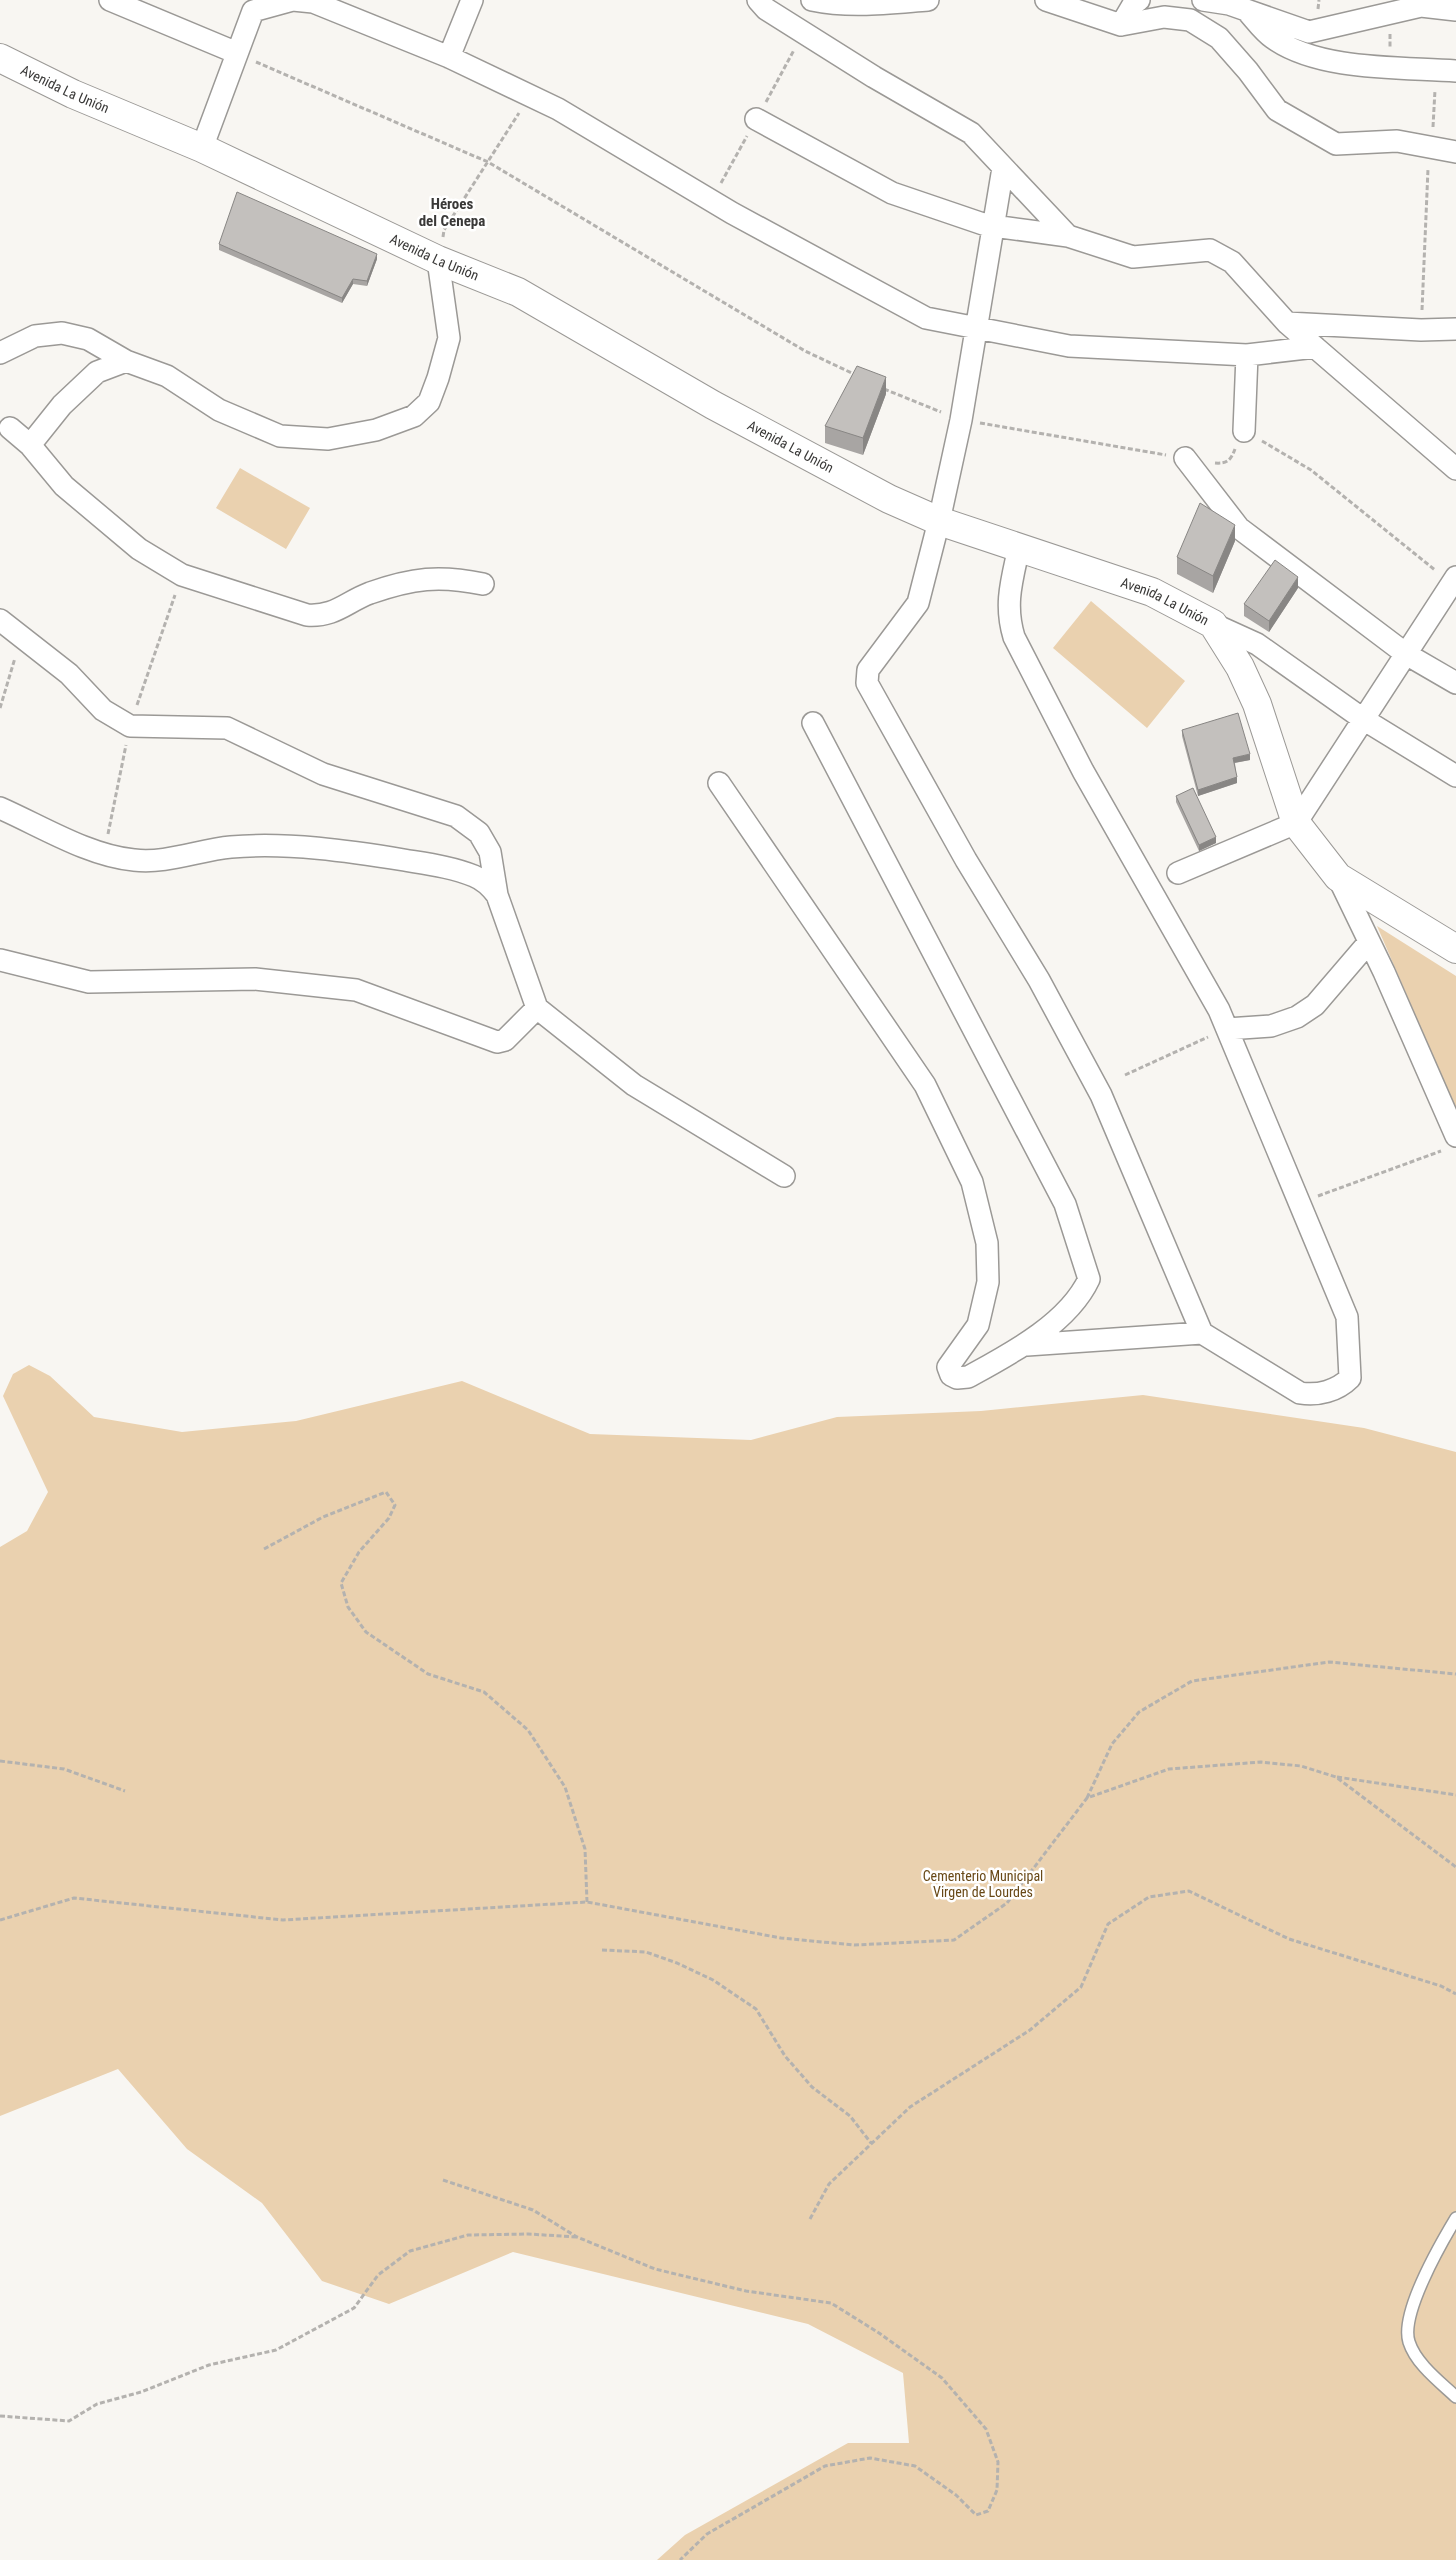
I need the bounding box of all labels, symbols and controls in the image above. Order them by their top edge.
street label: Avenida La Unión [18,62,111,116]
district label: Héroes del Cenepa [419,195,485,230]
street label: Avenida La Unión [387,230,481,283]
street label: Avenida La Unión [745,417,836,476]
street label: Avenida La Unión [1119,574,1212,628]
park label: Cementerio Municipal Virgen de Lourdes [923,1868,1043,1900]

